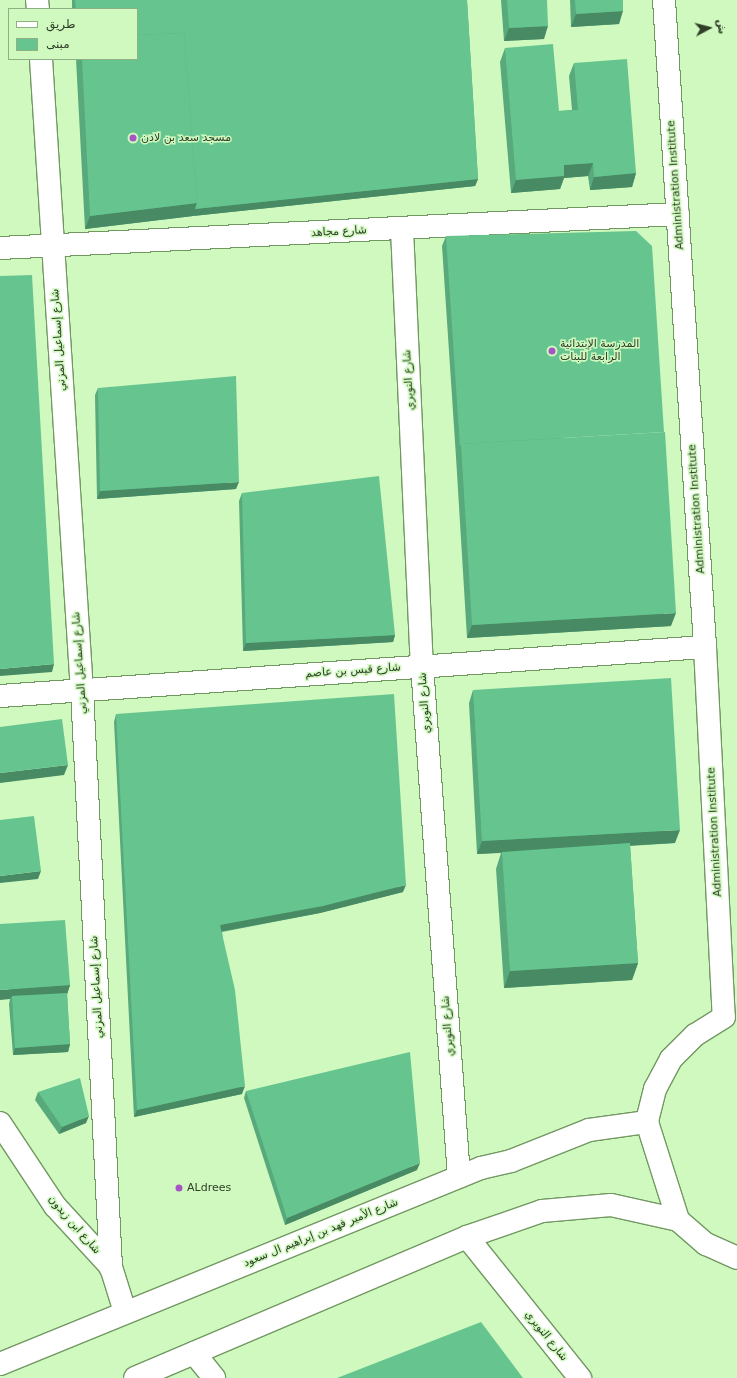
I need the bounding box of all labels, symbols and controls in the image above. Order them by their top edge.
legend [8,8,138,60]
north arrow [689,8,729,48]
text: طريق [46,17,76,31]
text: ش [714,18,729,35]
text: مبنى [46,37,70,51]
street label: Administration Institute [665,120,687,250]
place label: مسجد سعد بن لادن [141,131,231,145]
marker: مسجد سعد بن لادن [128,133,138,143]
street label: شارع مجاهد [311,224,367,240]
street label: شارع إسماعيل المزني [49,288,69,392]
place label: المدرسة الإبتدائية الرابعة للبنات [560,338,639,364]
marker: المدرسة الإبتدائية الرابعة للبنات [547,346,557,356]
street label: شارع النويري [401,349,417,411]
street label: Administration Institute [686,444,708,574]
street label: شارع إسماعيل المزني [70,611,90,715]
street label: شارع قيس بن عاصم [305,661,401,681]
street label: شارع النويري [416,672,434,734]
street label: Administration Institute [705,767,725,897]
street label: شارع إسماعيل المزني [88,935,106,1039]
street label: شارع النويري [439,995,457,1057]
place label: ALdrees [187,1181,231,1195]
marker: ALdrees [174,1183,184,1193]
street label: شارع ابن زيدون [45,1193,103,1257]
street label: شارع الأمير فهد بن إبراهيم ال سعود [242,1196,400,1270]
street label: شارع النويري [522,1308,570,1364]

